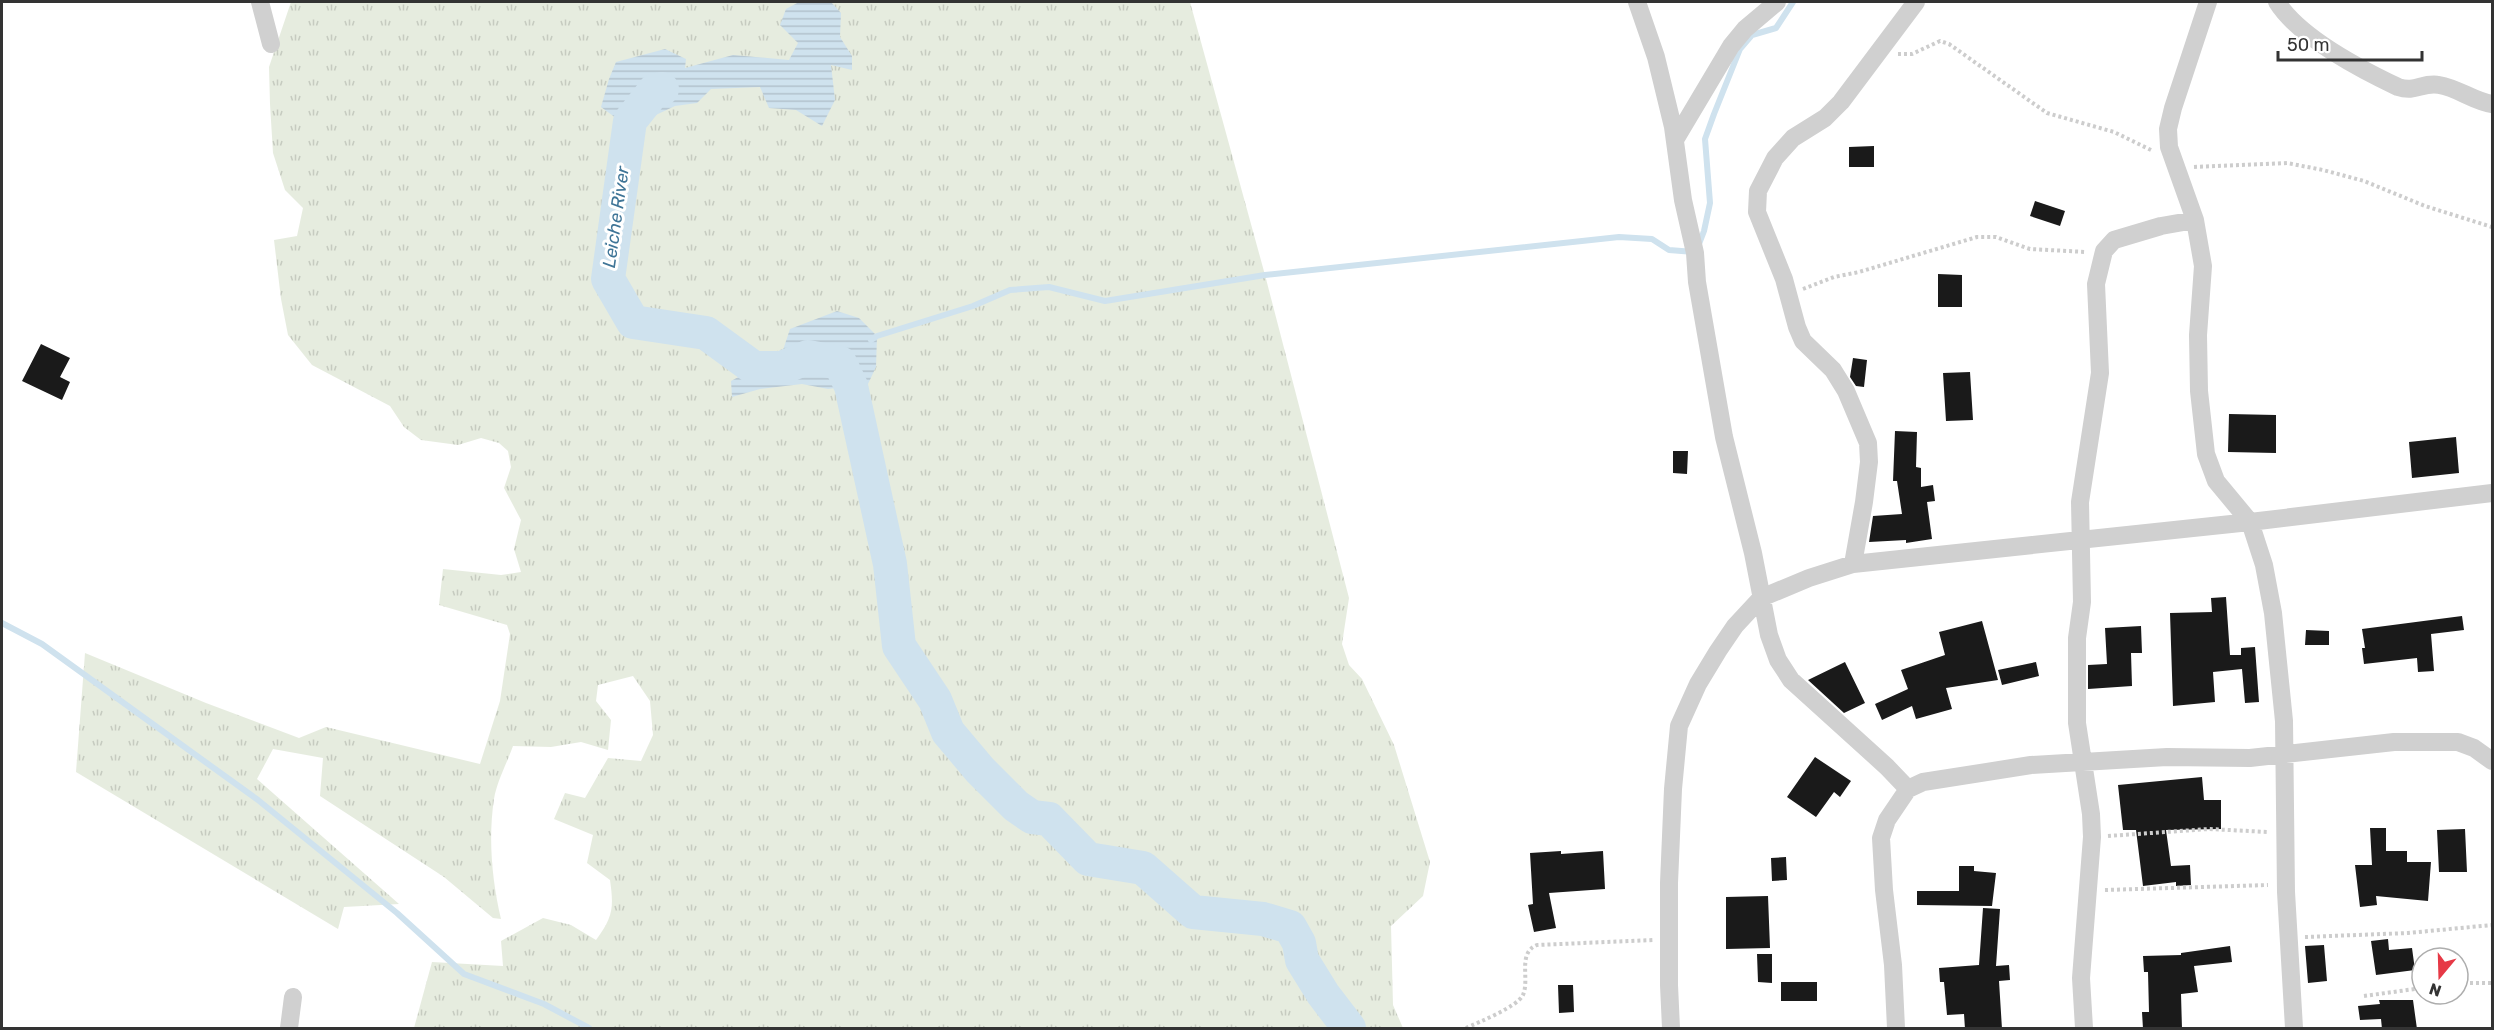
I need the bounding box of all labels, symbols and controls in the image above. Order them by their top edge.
scale bar [2278,24,2422,62]
text: 50 m [2287,34,2330,56]
water label: Leiche River [598,164,634,269]
north arrow [2410,946,2470,1006]
text: N [2427,979,2444,1001]

